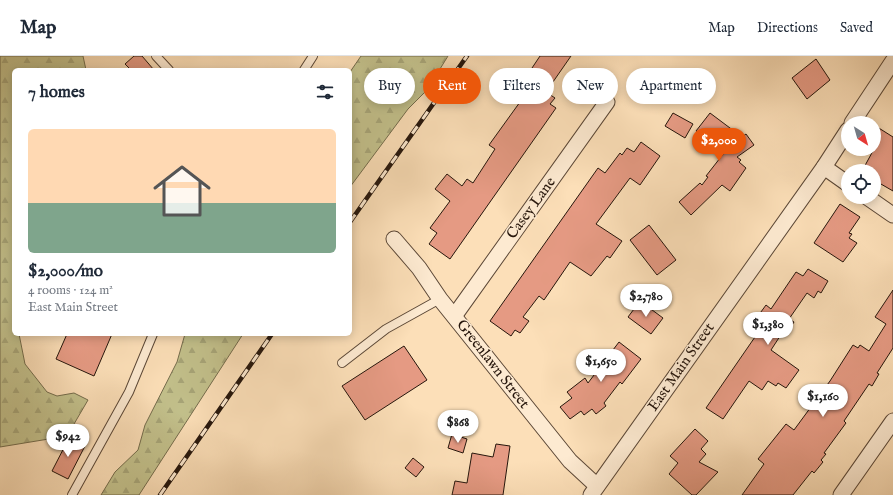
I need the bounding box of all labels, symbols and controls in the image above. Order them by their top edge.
text: Map [20,16,56,40]
text: Map [708,19,735,37]
text: Directions [757,19,818,37]
text: Saved [840,19,873,37]
chip: Buy [364,68,415,104]
chip: Rent [423,68,481,104]
chip: Filters [489,68,554,104]
chip: New [562,68,618,104]
chip: Apartment [626,68,716,104]
icon: filters [314,81,336,103]
text: 7 homes [28,82,85,103]
north arrow [841,116,881,156]
map controls [841,116,881,204]
pin: $2,000 [686,128,752,162]
text: $2,000 [701,132,737,149]
icon: home [146,155,218,227]
button: locate [841,164,881,204]
street label: Casey Lane [502,173,560,243]
text: $2,000/mo [28,261,103,282]
text: 4 rooms · 124 m² [28,282,113,299]
pin: $2,780 [613,284,679,318]
text: $2,780 [629,288,663,305]
text: East Main Street [28,299,118,316]
pin: $1,380 [735,312,801,346]
street label: Greenlawn Street [452,316,534,412]
text: $1,380 [752,316,784,333]
street label: East Main Street [643,319,719,415]
pin: $1,650 [568,349,634,383]
text: $1,650 [585,353,617,370]
pin: $1,160 [790,384,856,418]
text: $1,160 [807,388,839,405]
pin: $868 [434,410,482,444]
text: $868 [447,414,469,431]
pin: $942 [44,424,92,458]
text: $942 [55,428,81,445]

